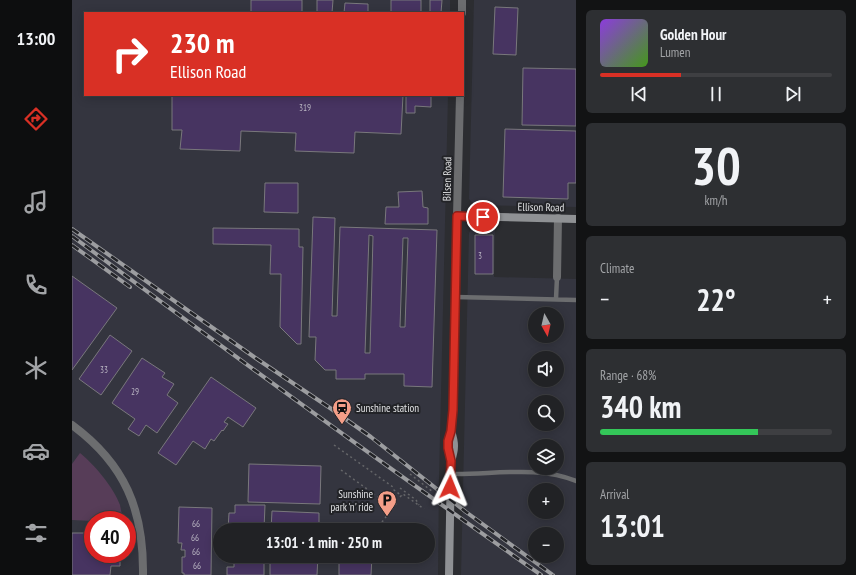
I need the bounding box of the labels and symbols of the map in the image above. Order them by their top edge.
house number: 319 [299,102,311,113]
street label: Bilsen Road [440,156,454,201]
pin [466,200,500,234]
street label: Ellison Road [518,200,565,214]
house number: 3 [478,250,482,261]
north arrow [528,307,564,343]
house number: 33 [100,364,108,375]
house number: 29 [131,386,139,397]
station icon: Sunshine station [331,397,353,425]
place label: Sunshine station [356,401,419,415]
position arrow [429,466,471,508]
place label: Sunshine park 'n' ride [331,487,373,514]
parking icon: Sunshine park 'n' ride [376,489,398,517]
speed limit sign: 40 [84,511,136,563]
house number: 66 [192,518,200,529]
house number: 66 [191,532,199,543]
house number: 66 [192,546,200,557]
house number: 66 [193,560,201,571]

